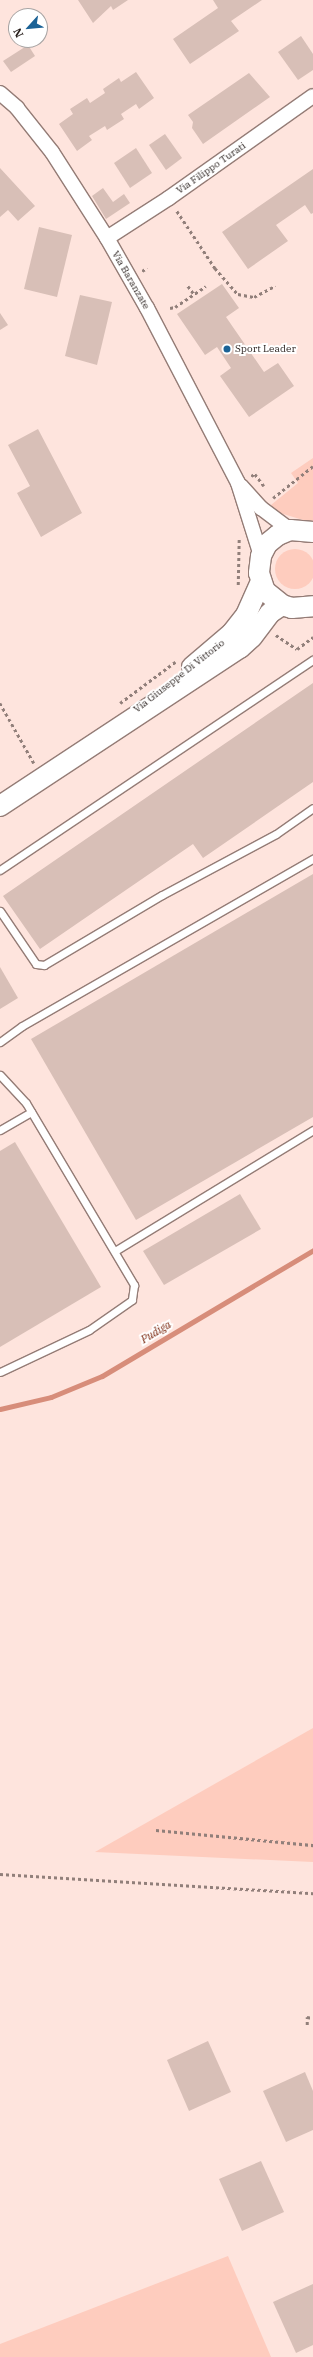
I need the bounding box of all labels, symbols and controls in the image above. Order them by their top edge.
north arrow [8,8,48,48]
text: N [10,26,26,40]
street label: Via Filippo Turati [174,140,248,196]
street label: Via Baranzate [110,249,152,311]
place label: Sport Leader [235,343,296,355]
marker: Sport Leader [222,344,232,354]
street label: Via Giuseppe Di Vittorio [131,637,227,715]
water label: Pudiga [138,1318,174,1346]

